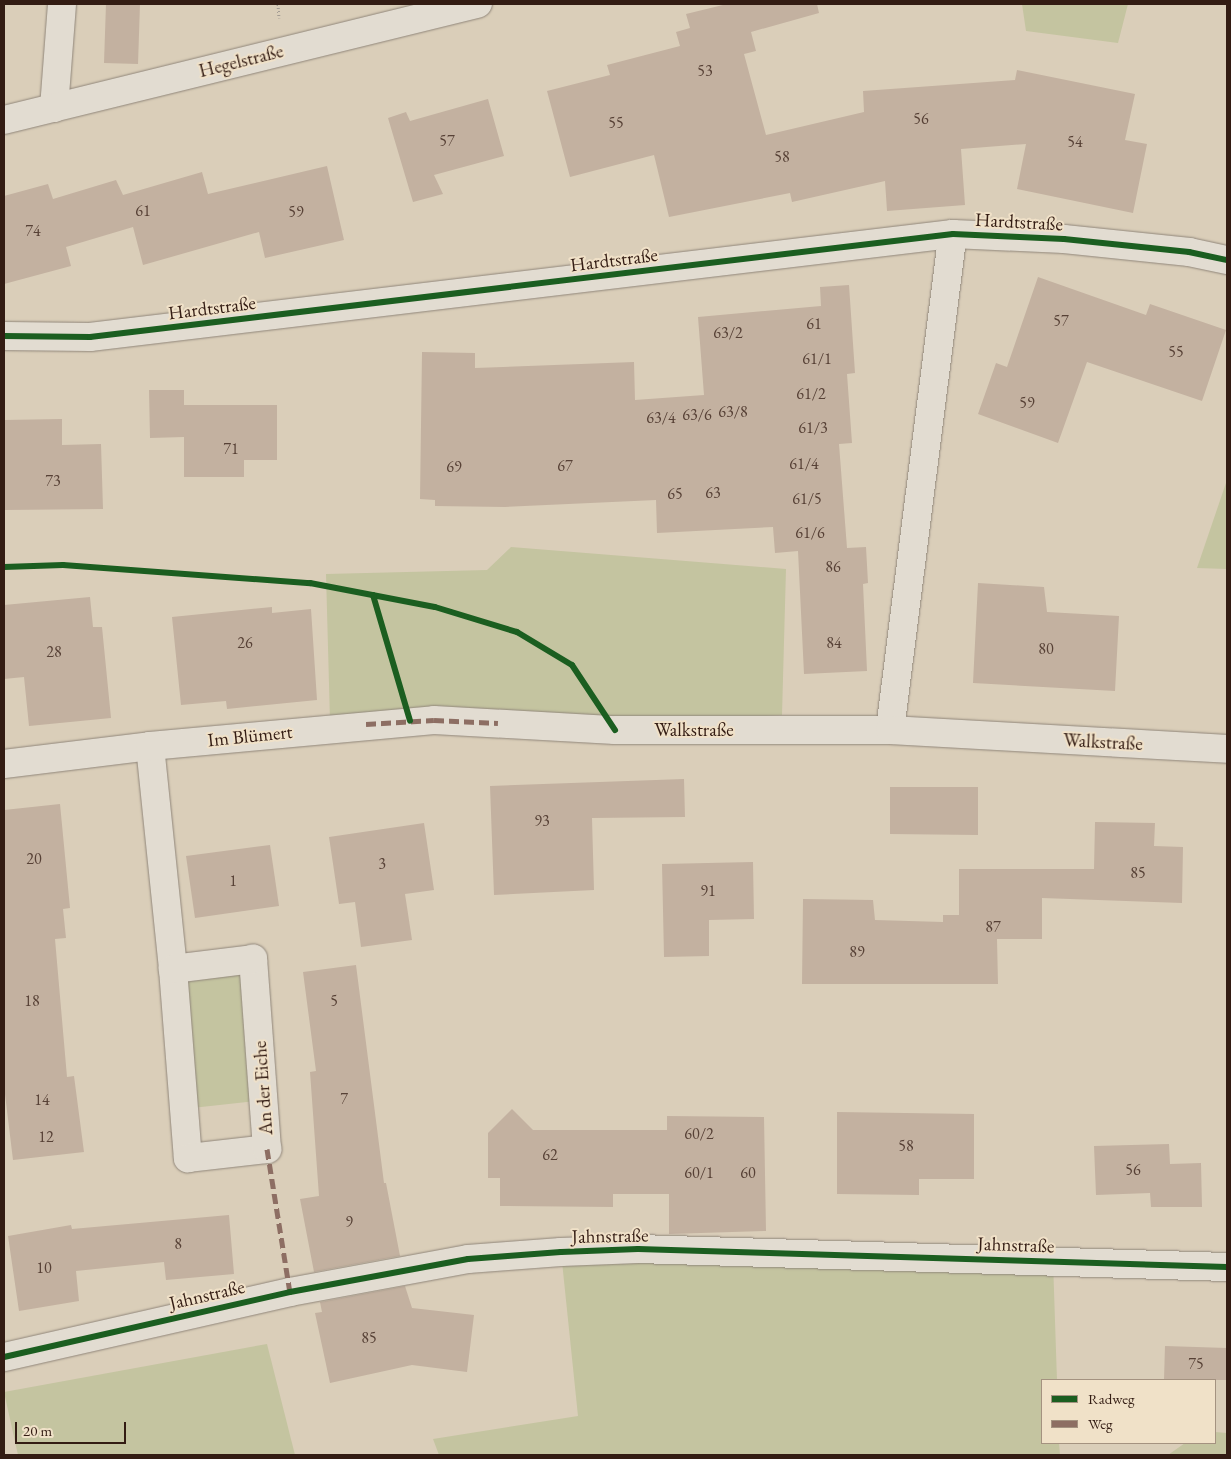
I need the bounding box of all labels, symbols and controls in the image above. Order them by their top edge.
street label: Hegelstraße [196,40,286,82]
house number: 53 [697,61,713,81]
house number: 56 [913,109,929,129]
house number: 55 [608,113,624,133]
house number: 57 [439,131,455,151]
house number: 54 [1067,132,1083,152]
house number: 58 [774,147,790,167]
house number: 61 [135,201,151,221]
house number: 59 [288,202,304,222]
street label: Hardtstraße [975,208,1063,236]
house number: 74 [25,221,41,241]
street label: Hardtstraße [569,243,659,277]
street label: Hardtstraße [167,291,257,325]
house number: 57 [1053,311,1069,331]
house number: 61 [806,314,822,334]
house number: 63/2 [713,323,743,343]
house number: 55 [1168,342,1184,362]
house number: 61/1 [802,349,832,369]
house number: 61/2 [796,384,826,404]
house number: 59 [1019,393,1035,413]
house number: 63/8 [718,402,748,422]
house number: 63/6 [682,405,712,425]
house number: 63/4 [646,408,676,428]
house number: 61/3 [798,418,828,438]
house number: 71 [223,439,239,459]
house number: 61/4 [789,454,819,474]
house number: 67 [557,456,573,476]
house number: 69 [446,457,462,477]
house number: 73 [45,471,61,491]
house number: 63 [705,483,721,503]
house number: 65 [667,484,683,504]
house number: 61/5 [792,489,822,509]
house number: 61/6 [795,523,825,543]
house number: 86 [825,557,841,577]
house number: 26 [237,633,253,653]
house number: 84 [826,633,842,653]
house number: 80 [1038,639,1054,659]
house number: 28 [46,642,62,662]
street label: Walkstraße [654,719,734,741]
street label: Im Blümert [206,720,294,752]
street label: Walkstraße [1063,729,1143,755]
house number: 93 [534,811,550,831]
house number: 20 [26,849,42,869]
house number: 3 [378,854,386,874]
house number: 85 [1130,863,1146,883]
house number: 1 [229,871,237,891]
house number: 91 [700,881,716,901]
house number: 87 [985,917,1001,937]
house number: 89 [849,942,865,962]
house number: 18 [24,991,40,1011]
house number: 5 [330,991,338,1011]
street label: An der Eiche [248,1040,278,1136]
house number: 7 [340,1089,348,1109]
house number: 14 [34,1090,50,1110]
house number: 60/2 [684,1124,714,1144]
house number: 12 [38,1127,54,1147]
house number: 58 [898,1136,914,1156]
house number: 62 [542,1145,558,1165]
house number: 56 [1125,1160,1141,1180]
house number: 60/1 [684,1163,714,1183]
house number: 60 [740,1163,756,1183]
house number: 9 [345,1212,353,1232]
street label: Jahnstraße [571,1224,649,1248]
street label: Jahnstraße [977,1232,1055,1258]
house number: 8 [174,1234,182,1254]
house number: 10 [36,1258,52,1278]
street label: Jahnstraße [167,1275,247,1315]
house number: 85 [361,1328,377,1348]
house number: 75 [1188,1354,1204,1374]
legend [1041,1379,1216,1444]
text: Radweg [1088,1389,1135,1408]
scale bar [18,1412,129,1444]
text: Weg [1088,1414,1113,1433]
text: 20 m [23,1421,52,1440]

